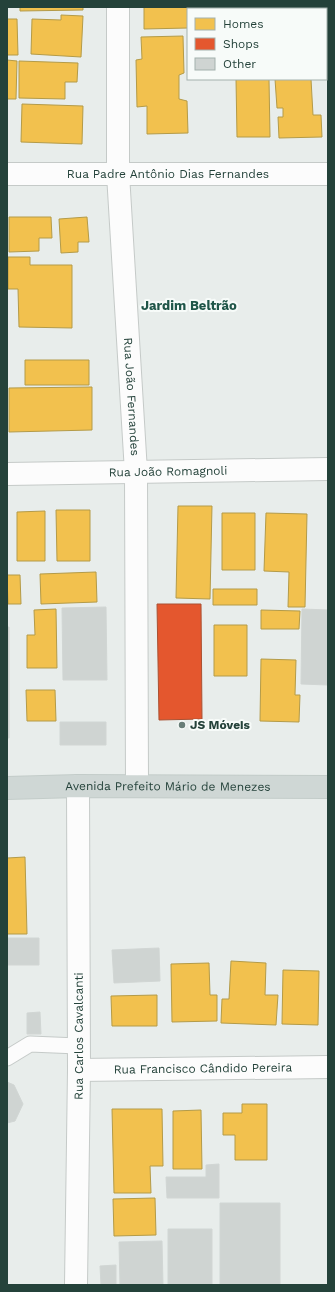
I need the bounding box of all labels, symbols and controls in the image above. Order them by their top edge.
legend [187,8,327,80]
text: Homes [223,17,264,31]
text: Shops [223,37,259,51]
text: Other [223,57,256,71]
street label: Rua Padre Antônio Dias Fernandes [67,167,269,181]
district label: Jardim Beltrão [141,298,237,313]
street label: Rua João Fernandes [121,337,142,456]
street label: Rua João Romagnoli [109,464,227,479]
place label: JS Móveis [190,718,251,732]
marker: JS Móveis [177,720,187,730]
street label: Avenida Prefeito Mário de Menezes [65,779,271,794]
street label: Rua Carlos Cavalcanti [72,972,86,1100]
street label: Rua Francisco Cândido Pereira [114,1060,293,1077]

